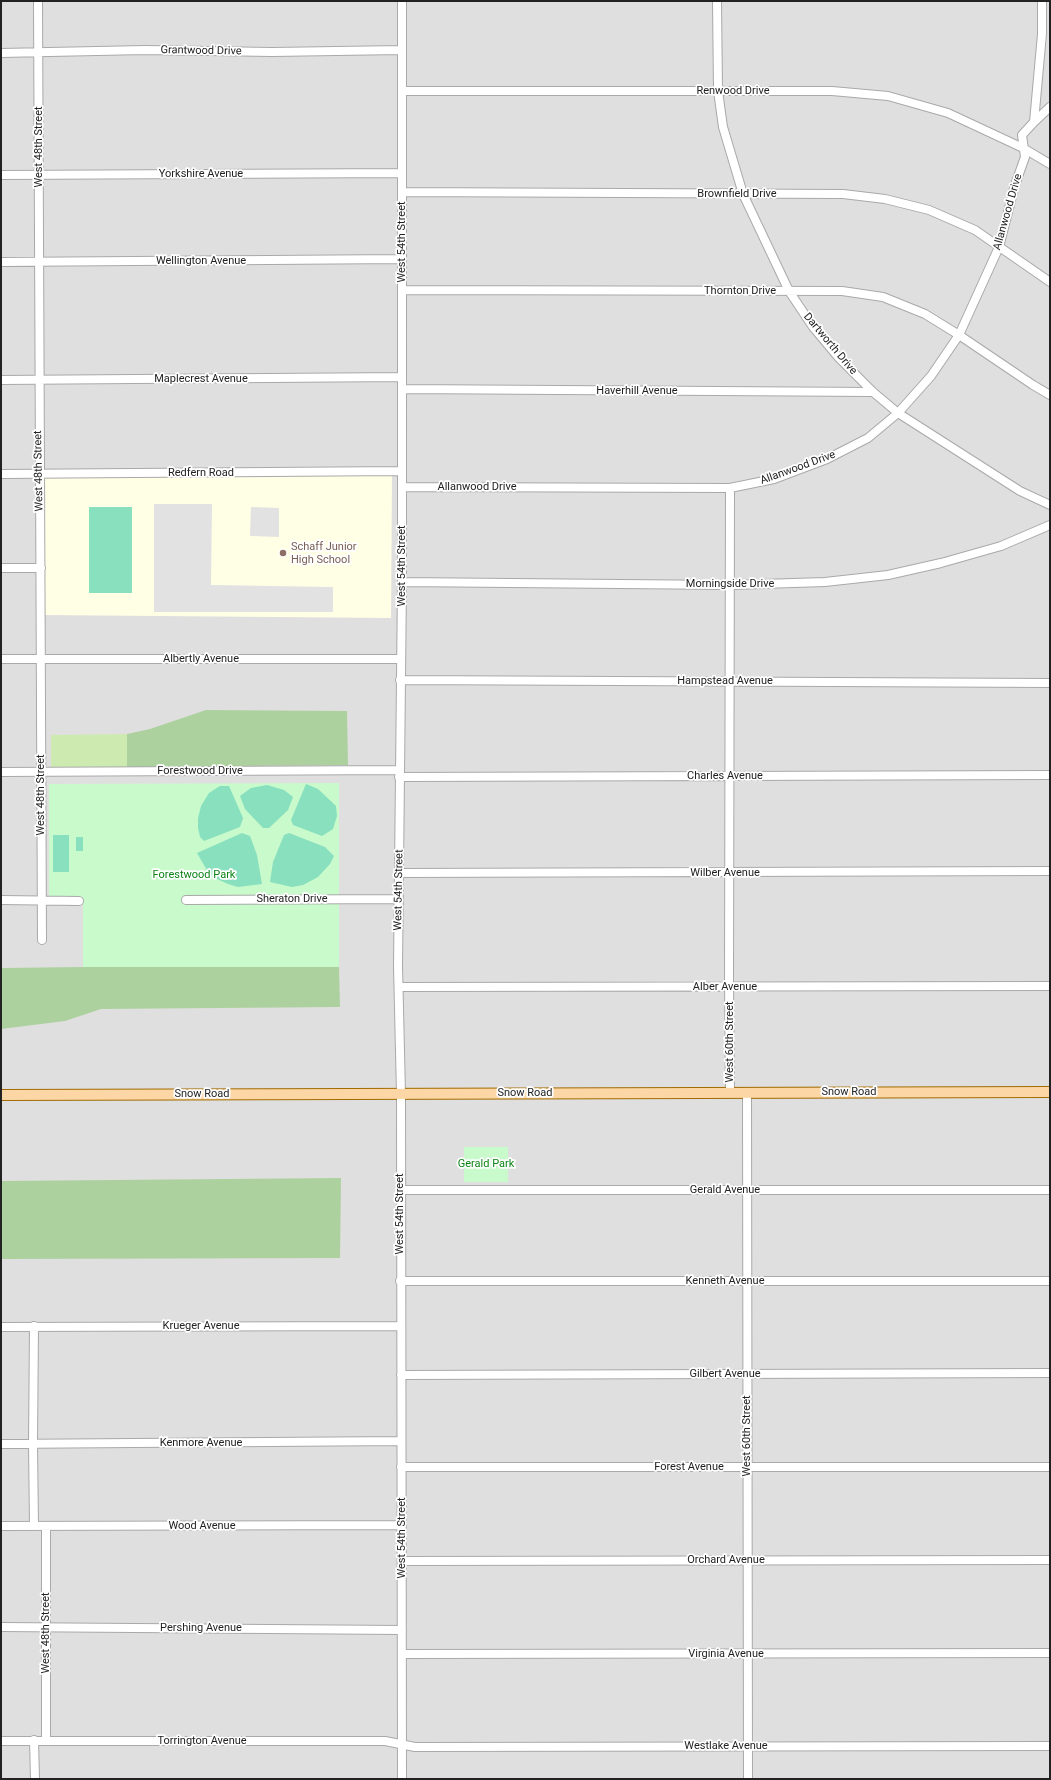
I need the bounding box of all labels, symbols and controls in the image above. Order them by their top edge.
street label: Grantwood Drive [160,44,242,58]
street label: Renwood Drive [696,84,770,98]
street label: West 48th Street [32,106,46,188]
street label: Yorkshire Avenue [159,167,243,181]
street label: Allanwood Drive [991,172,1025,252]
street label: Brownfield Drive [697,187,777,201]
street label: West 54th Street [395,201,409,283]
street label: Wellington Avenue [156,254,246,268]
street label: Thornton Drive [704,284,776,298]
street label: Dartworth Drive [800,310,860,378]
street label: Maplecrest Avenue [154,372,248,386]
street label: Haverhill Avenue [596,384,678,398]
street label: West 48th Street [32,430,46,512]
street label: Allanwood Drive [759,448,837,488]
street label: Redfern Road [168,466,234,480]
street label: Allanwood Drive [437,480,517,494]
street label: West 54th Street [395,525,409,607]
place label: Schaff Junior High School [291,540,357,566]
marker: Schaff Junior High School [278,548,288,558]
street label: Morningside Drive [686,577,774,591]
street label: Albertly Avenue [163,652,239,666]
street label: Hampstead Avenue [677,674,773,688]
street label: West 48th Street [34,754,48,836]
street label: Forestwood Drive [157,764,243,778]
street label: Charles Avenue [687,769,763,783]
street label: West 54th Street [392,849,406,931]
street label: Wilber Avenue [690,866,760,880]
park label: Forestwood Park [153,868,235,882]
street label: Sheraton Drive [256,892,328,906]
street label: Alber Avenue [693,980,757,994]
street label: West 60th Street [723,1001,737,1083]
street label: Snow Road [821,1085,877,1099]
street label: Snow Road [497,1086,553,1100]
street label: Snow Road [174,1087,230,1101]
park label: Gerald Park [458,1157,514,1171]
street label: West 54th Street [393,1173,407,1255]
street label: Gerald Avenue [690,1183,760,1197]
street label: Kenneth Avenue [686,1274,764,1288]
street label: Krueger Avenue [163,1319,239,1333]
street label: Gilbert Avenue [689,1367,761,1381]
street label: West 60th Street [740,1395,754,1477]
street label: Kenmore Avenue [160,1436,242,1450]
street label: Forest Avenue [654,1460,724,1474]
street label: West 54th Street [395,1497,409,1579]
street label: Wood Avenue [168,1519,236,1533]
street label: Orchard Avenue [687,1553,765,1567]
street label: West 48th Street [39,1592,53,1674]
street label: Pershing Avenue [160,1621,242,1635]
street label: Virginia Avenue [688,1647,764,1661]
street label: Torrington Avenue [157,1734,247,1748]
street label: Westlake Avenue [684,1739,768,1753]

